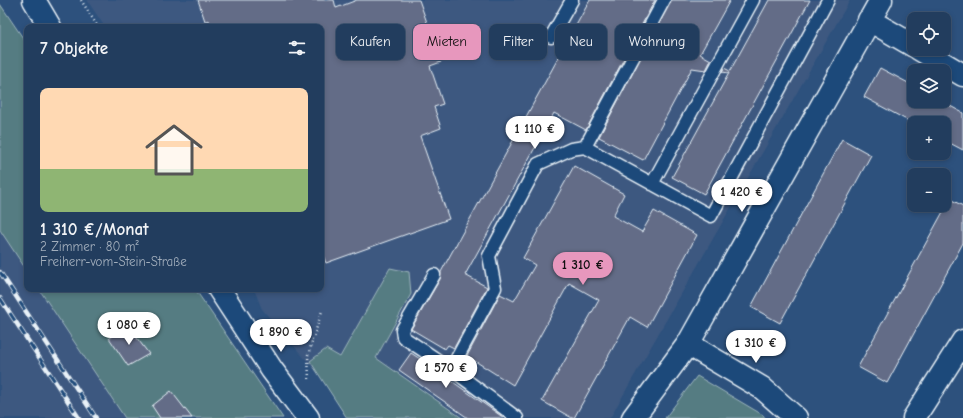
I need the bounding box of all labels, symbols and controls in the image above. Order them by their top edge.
map controls [907,12,951,212]
button: locate [907,12,951,56]
chip: Kaufen [336,24,405,60]
chip: Mieten [413,24,481,60]
chip: Filter [489,24,547,60]
chip: Neu [555,24,607,60]
chip: Wohnung [615,24,699,60]
icon: filters [286,37,308,59]
text: 7 Objekte [40,39,108,58]
button: layers [907,64,951,108]
icon: home [138,114,210,186]
pin: 1 110 € [498,116,572,150]
button: + [907,116,951,160]
text: 1 110 € [515,121,555,136]
button: − [907,168,951,212]
pin: 1 420 € [705,179,779,213]
text: 1 420 € [720,184,764,199]
text: 1 310 €/Monat [40,220,149,239]
text: 2 Zimmer · 80 m² [40,239,139,254]
pin: 1 310 € [546,252,620,286]
text: Freiherr-vom-Stein-Straße [40,254,187,269]
text: 1 310 € [562,257,604,272]
pin: 1 080 € [92,312,166,346]
text: 1 080 € [107,317,151,332]
pin: 1 890 € [244,319,318,353]
text: 1 890 € [259,324,303,339]
pin: 1 310 € [719,330,793,364]
text: 1 310 € [735,335,777,350]
pin: 1 570 € [409,355,483,389]
text: 1 570 € [424,360,468,375]

